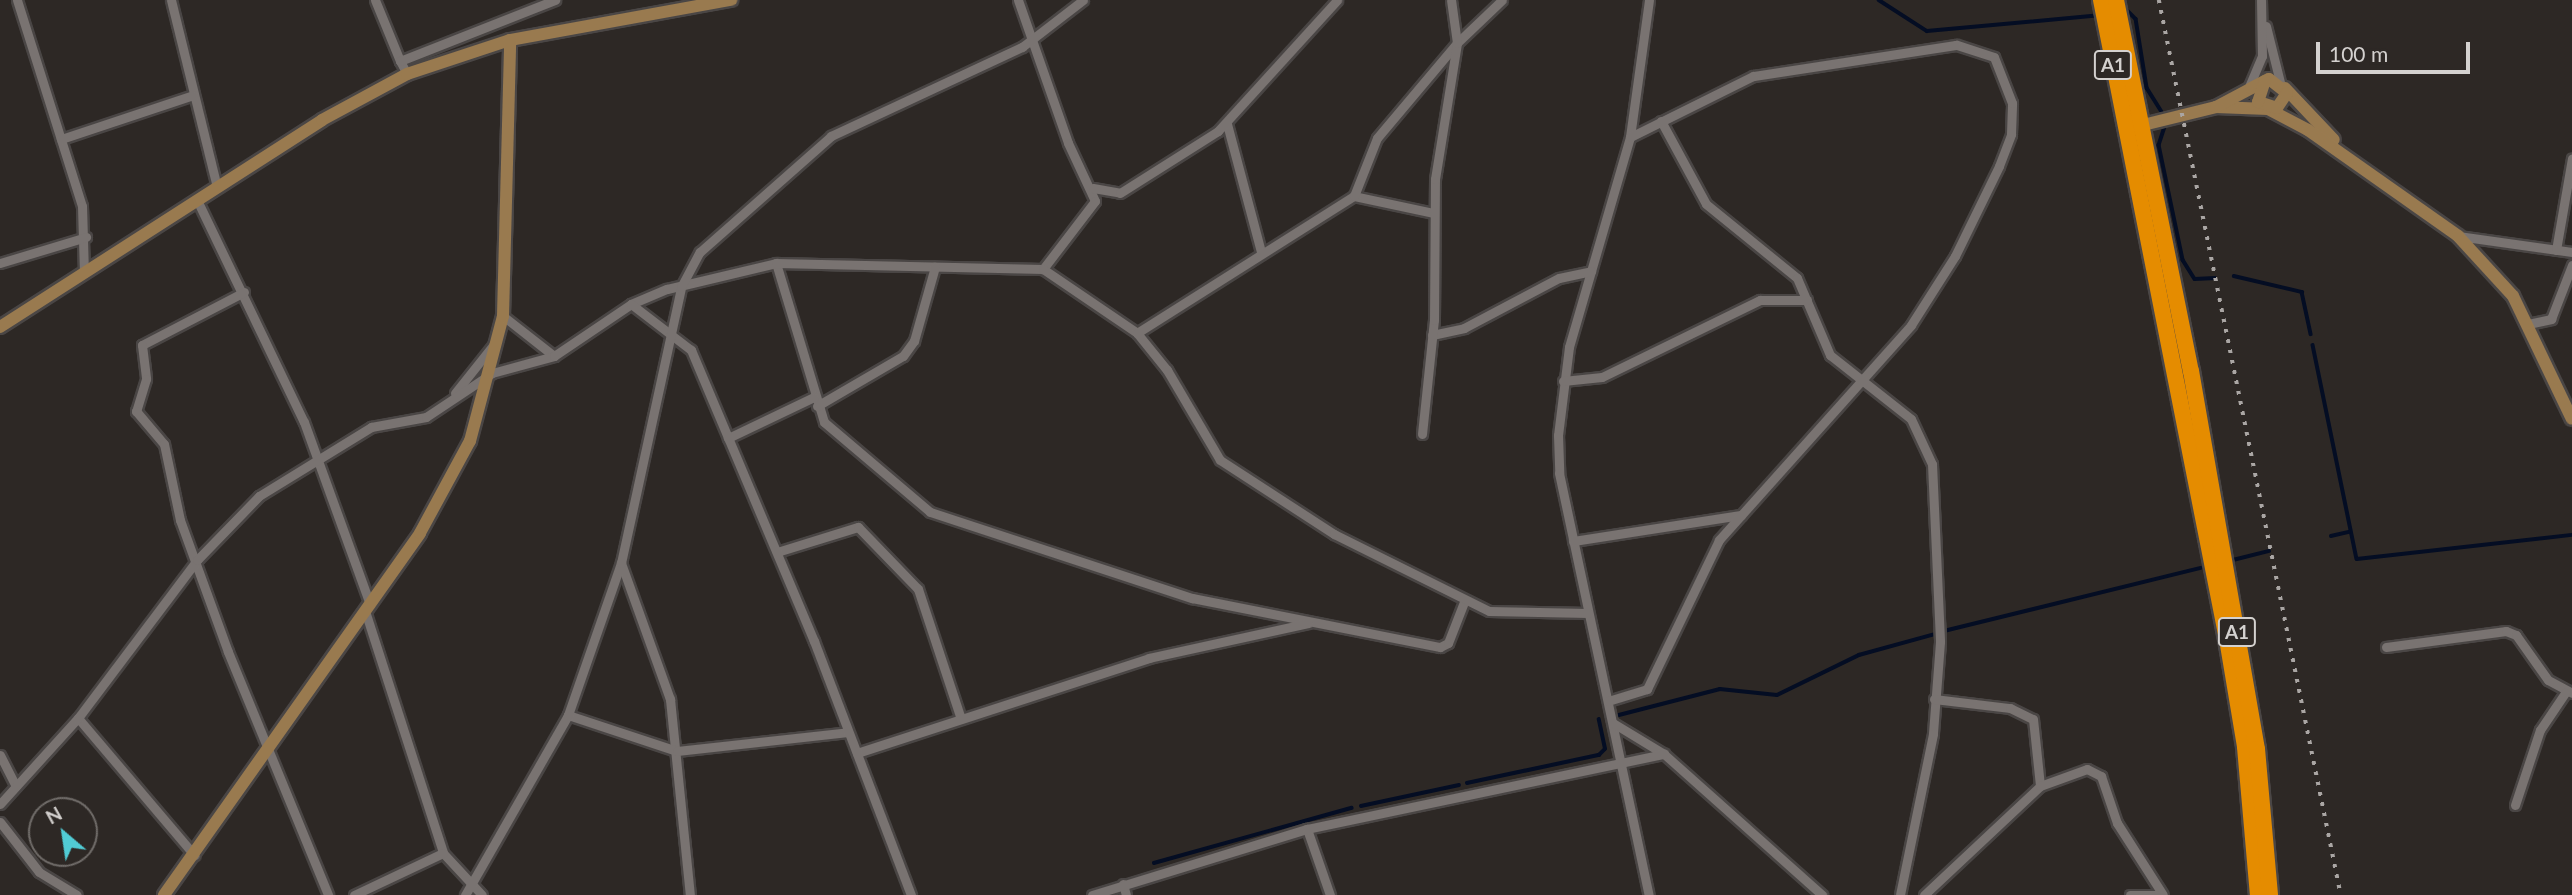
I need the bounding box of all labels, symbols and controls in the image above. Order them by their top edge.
scale bar [2320,28,2474,72]
text: 100 m [2329,41,2388,66]
road number: A1 [2094,50,2132,80]
road number: A1 [2218,617,2256,648]
north arrow [28,797,98,867]
text: N [42,801,66,829]

